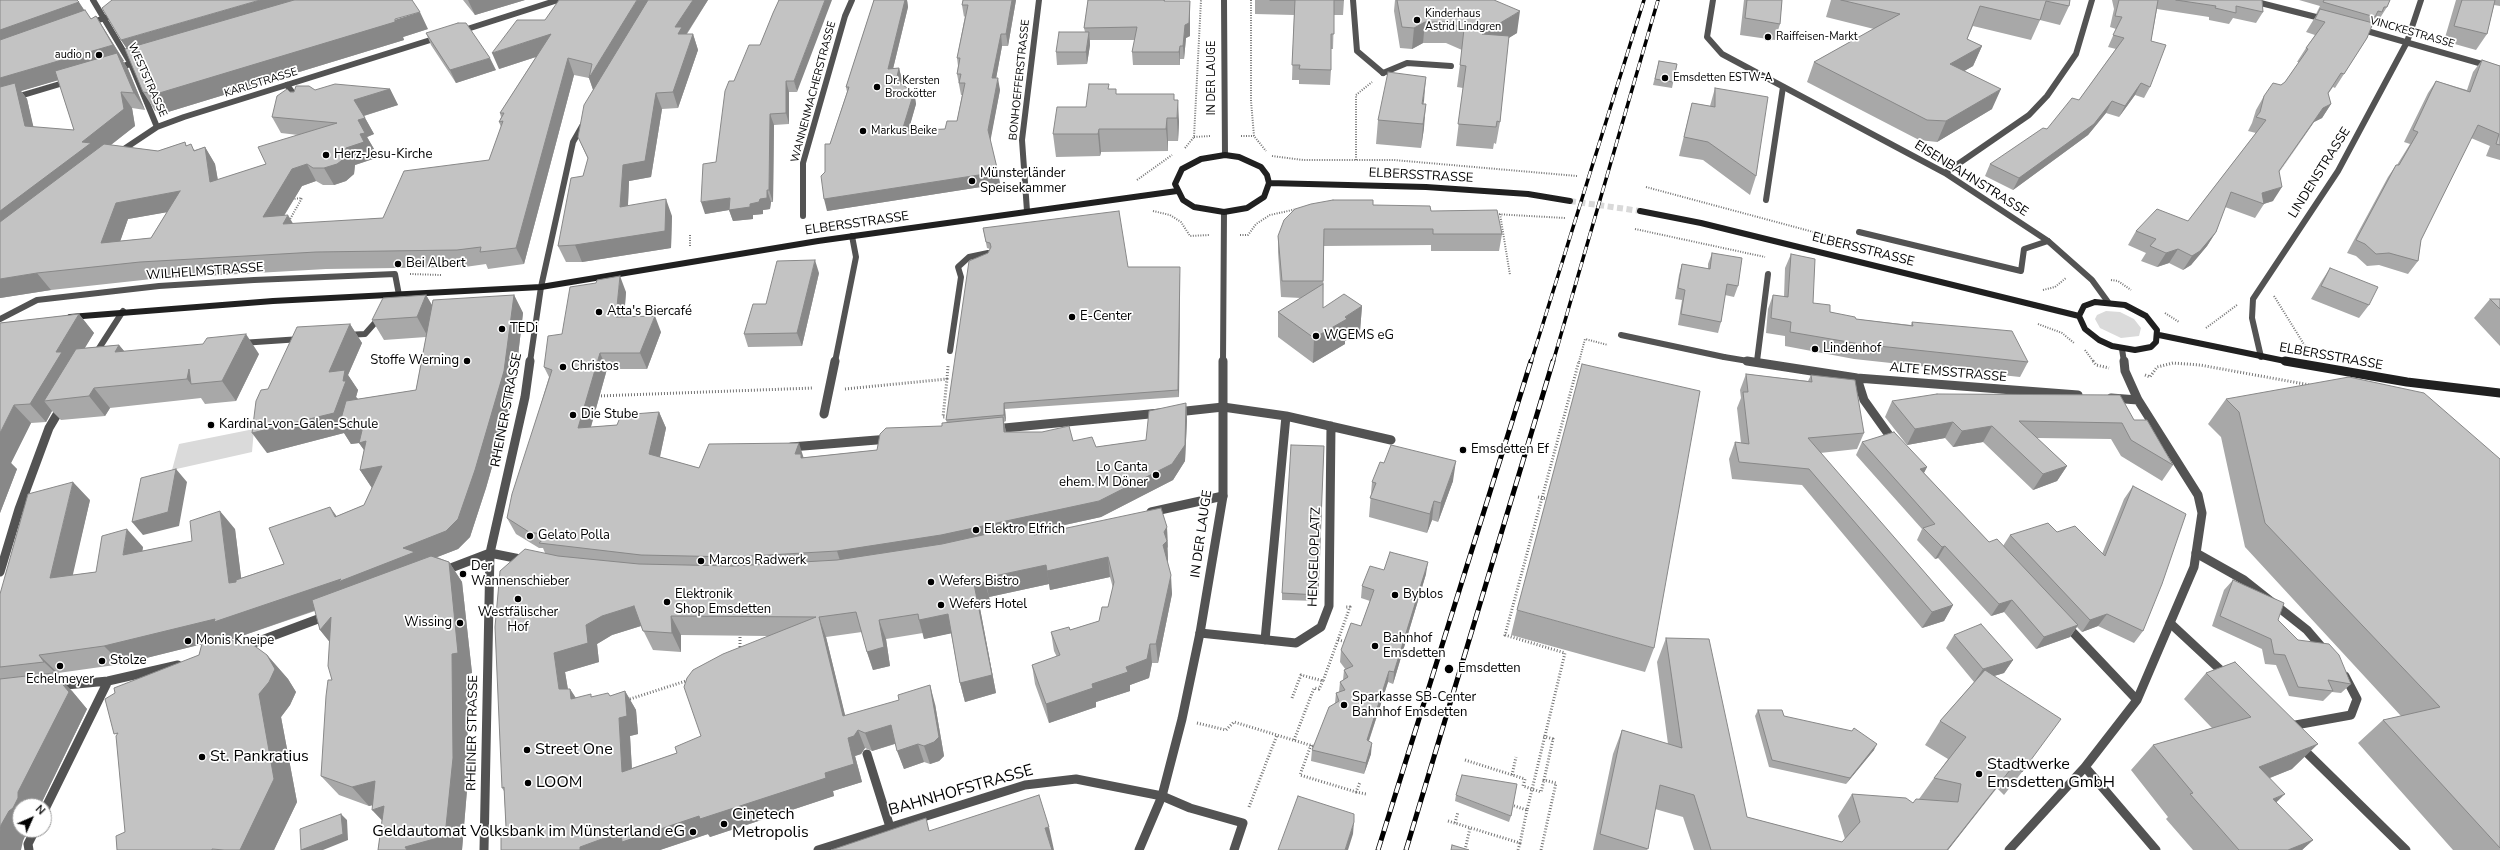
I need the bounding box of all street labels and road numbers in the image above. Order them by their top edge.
street label: VINCKESTRASSE [2368,15,2456,51]
street label: BONHOEFFERSTRASSE [1007,19,1033,141]
street label: WANNENMACHERSTRASSE [789,20,839,164]
street label: WESTSTRASSE [125,41,169,119]
street label: IN DER LAUGE [1205,41,1219,115]
street label: KARLSTRASSE [223,66,299,100]
street label: LINDENSTRASSE [2286,125,2354,221]
street label: EISENBAHNSTRASSE [1911,138,2031,220]
street label: ELBERSSTRASSE [1368,165,1474,187]
street label: ELBERSSTRASSE [804,209,910,239]
street label: ELBERSSTRASSE [1810,230,1916,270]
street label: WILHELMSTRASSE [146,260,264,284]
street label: ELBERSSTRASSE [2278,340,2384,374]
street label: RHEINER STRASSE [488,352,526,468]
street label: ALTE EMSSTRASSE [1889,360,2007,386]
street label: IN DER LAUGE [1188,489,1216,579]
street label: HENGELOPLATZ [1305,507,1325,607]
street label: RHEINER STRASSE [464,675,482,791]
street label: BAHNHOFSTRASSE [886,761,1036,821]

